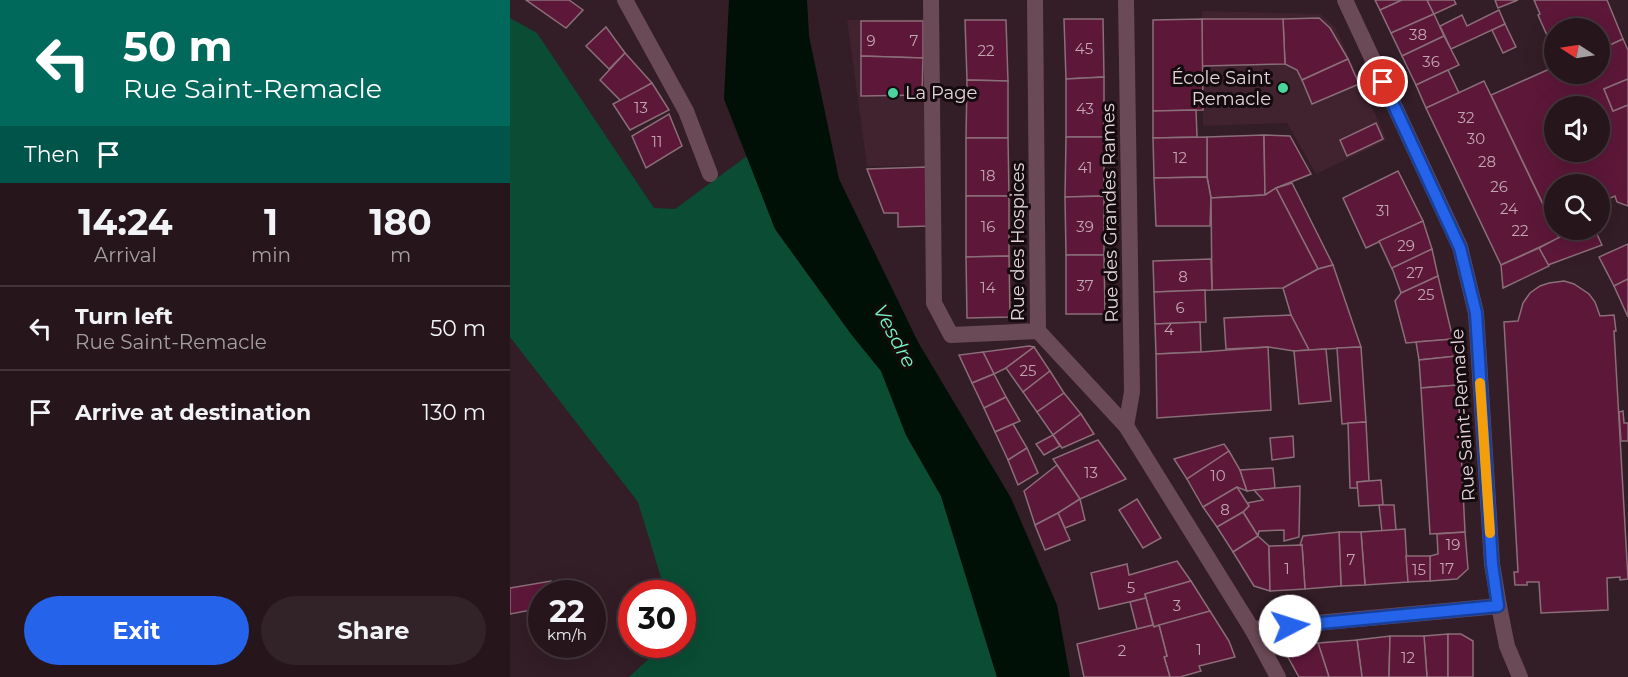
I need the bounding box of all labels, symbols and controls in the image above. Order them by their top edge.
north arrow [1544,18,1610,84]
map controls [1544,18,1610,240]
text: 50 m [123,20,232,72]
icon: left [24,24,102,102]
house number: 38 [1409,25,1427,44]
house number: 9 [866,31,876,50]
house number: 7 [910,31,919,50]
house number: 45 [1075,39,1093,58]
house number: 22 [977,41,995,60]
house number: 36 [1422,52,1440,71]
pin [1357,56,1408,107]
icon: arrive [1366,65,1399,98]
place label: École Saint Remacle [1171,67,1271,110]
text: Rue Saint-Remacle [123,72,382,105]
marker: École Saint Remacle [1276,81,1290,95]
place label: La Page [905,82,978,104]
marker: La Page [886,86,900,100]
button: sound [1544,96,1610,162]
house number: 13 [634,98,648,117]
house number: 43 [1076,99,1094,118]
street label: Rue des Grandes Rames [1097,103,1123,323]
house number: 32 [1458,108,1474,127]
house number: 30 [1467,129,1485,148]
house number: 11 [652,132,662,151]
icon: arrive [92,138,125,171]
text: Then [24,141,80,168]
house number: 12 [1173,148,1187,167]
house number: 28 [1478,152,1496,171]
house number: 41 [1078,158,1092,177]
street label: Rue des Hospices [1007,162,1029,321]
house number: 18 [981,166,996,185]
button: search [1544,174,1610,240]
house number: 26 [1490,177,1508,196]
house number: 24 [1500,199,1518,218]
text: 14:24 [78,200,173,244]
text: 1 [264,200,278,244]
text: 180 [369,200,432,244]
house number: 31 [1376,201,1390,220]
house number: 16 [981,217,995,236]
house number: 39 [1076,217,1094,236]
house number: 22 [1511,221,1529,240]
house number: 29 [1397,236,1415,255]
text: Arrival [94,243,157,267]
text: min [251,243,291,267]
text: m [390,243,411,267]
house number: 27 [1406,263,1424,282]
house number: 8 [1178,267,1188,286]
house number: 37 [1076,276,1094,295]
house number: 14 [980,278,996,297]
house number: 25 [1417,285,1435,304]
house number: 6 [1175,298,1185,317]
water label: Vesdre [868,300,922,372]
text: Turn left [75,303,173,330]
icon: left [24,312,57,345]
text: 50 m [430,315,486,342]
house number: 4 [1164,320,1174,339]
street label: Rue Saint-Remacle [1446,328,1480,502]
text: Rue Saint-Remacle [75,330,267,354]
house number: 25 [1019,361,1037,380]
icon: arrive [24,396,57,429]
text: Arrive at destination [75,399,311,426]
text: 130 m [422,399,486,426]
house number: 13 [1084,463,1098,482]
house number: 10 [1210,466,1226,485]
house number: 8 [1220,500,1230,519]
house number: 19 [1446,535,1460,554]
house number: 7 [1347,550,1356,569]
house number: 1 [1284,559,1290,578]
house number: 17 [1440,559,1454,578]
house number: 15 [1412,560,1426,579]
house number: 5 [1127,578,1135,597]
speed limit sign: 30 [618,580,696,658]
text: 22 [549,593,585,630]
position arrow [1258,594,1322,658]
button: Exit [24,596,249,665]
button: Share [261,596,486,665]
house number: 3 [1173,596,1181,615]
text: km/h [547,625,587,644]
house number: 1 [1196,640,1202,659]
house number: 2 [1118,641,1126,660]
house number: 12 [1401,648,1415,667]

